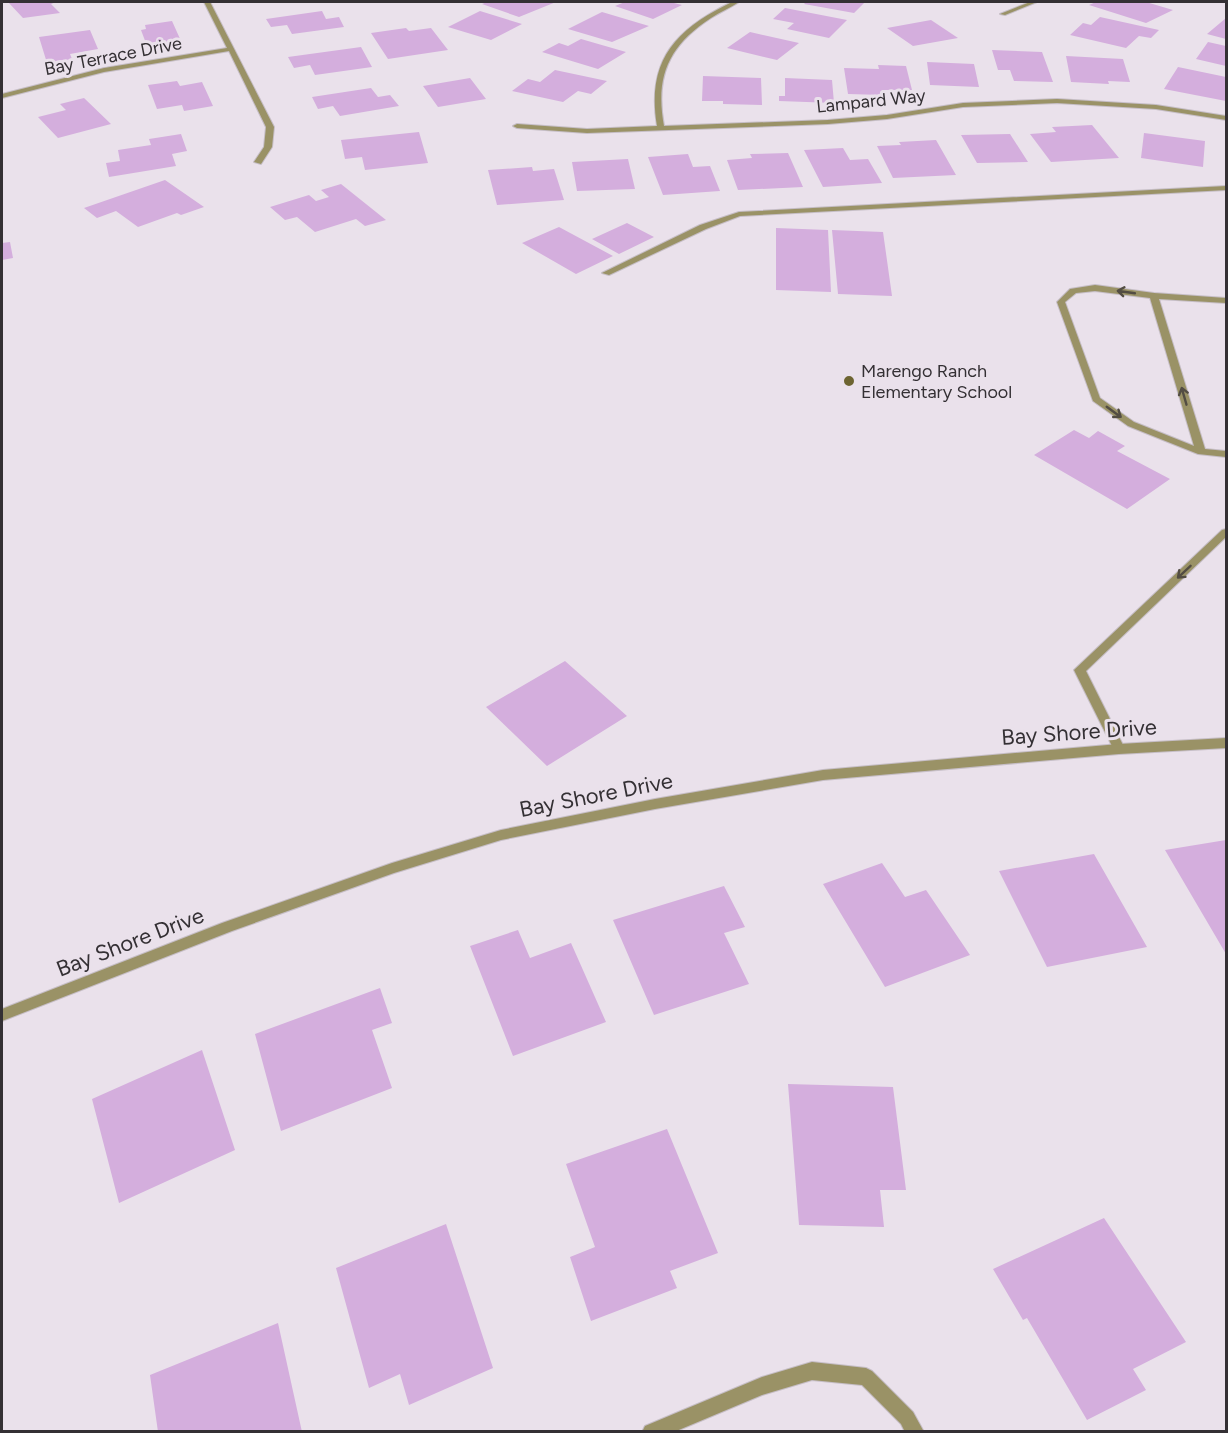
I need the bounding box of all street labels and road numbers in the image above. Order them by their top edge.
street label: Bay Terrace Drive [42,32,184,80]
street label: Lampard Way [815,84,927,118]
street label: Bay Shore Drive [1000,713,1158,751]
street label: Bay Shore Drive [517,767,675,823]
street label: Bay Shore Drive [52,901,208,983]

